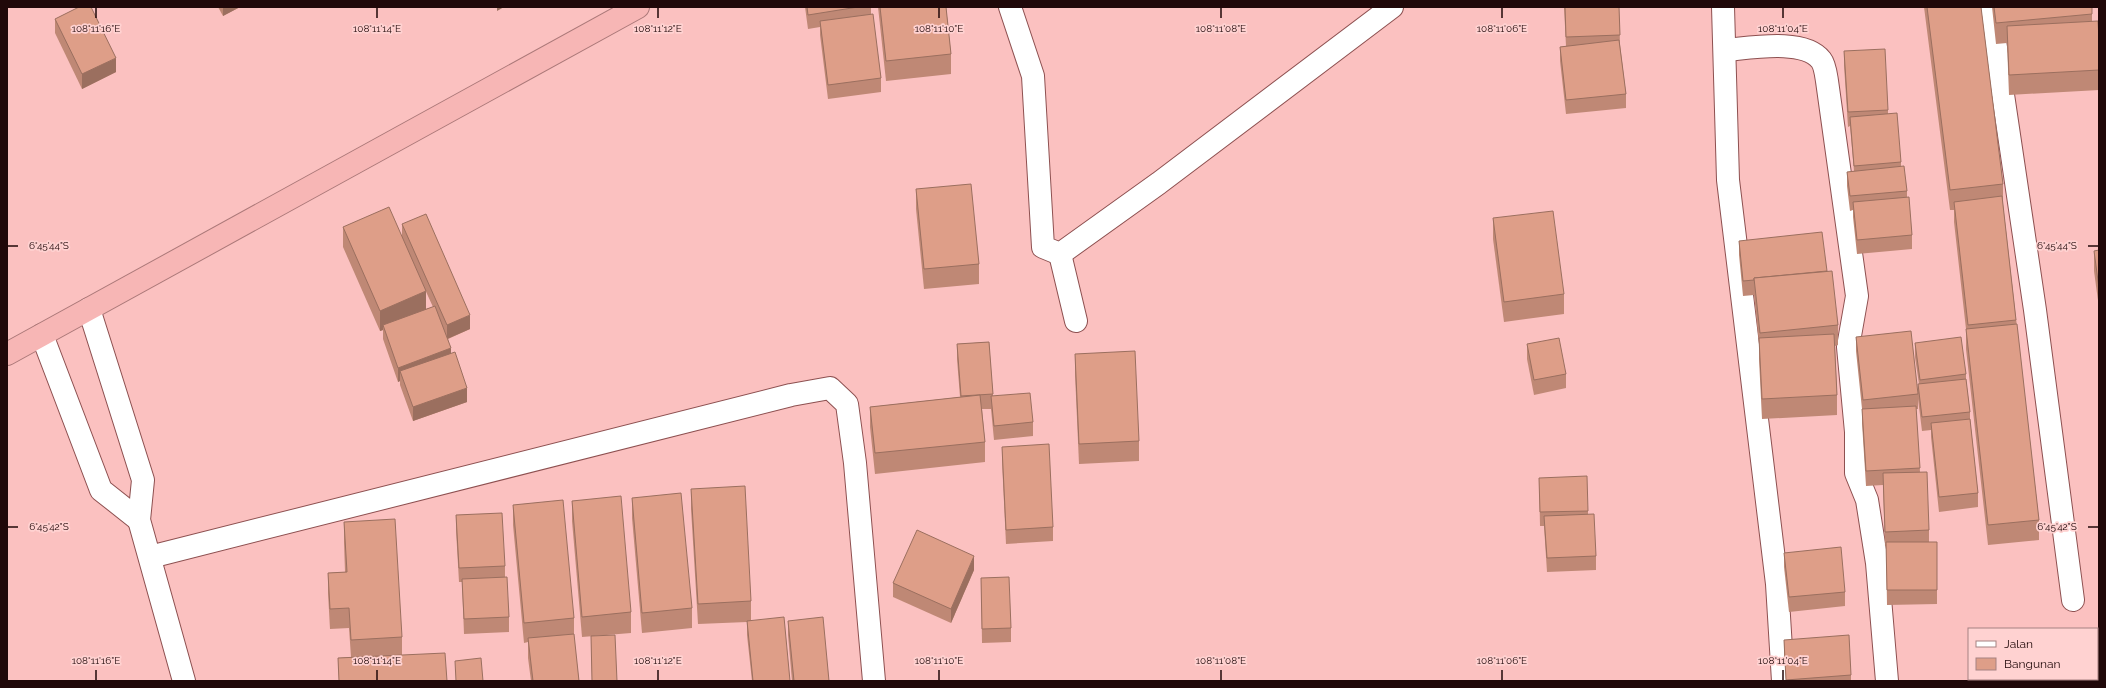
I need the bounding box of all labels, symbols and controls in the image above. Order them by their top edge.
text: 108°11'16"E [72,23,120,34]
text: 108°11'14"E [353,23,401,34]
text: 108°11'12"E [634,23,682,34]
text: 108°11'10"E [915,23,963,34]
text: 108°11'08"E [1196,23,1246,34]
text: 108°11'06"E [1477,23,1527,34]
text: 108°11'04"E [1758,23,1808,34]
text: 6°45'44"S [29,240,69,251]
text: 6°45'44"S [2037,240,2077,251]
text: 6°45'42"S [29,521,69,532]
text: 6°45'42"S [2037,521,2077,532]
legend [1968,628,2098,680]
text: Jalan [2004,637,2033,651]
text: 108°11'16"E [72,655,120,666]
text: 108°11'14"E [353,655,401,666]
text: 108°11'12"E [634,655,682,666]
text: 108°11'10"E [915,655,963,666]
text: 108°11'08"E [1196,655,1246,666]
text: 108°11'06"E [1477,655,1527,666]
text: 108°11'04"E [1758,655,1808,666]
text: Bangunan [2004,657,2061,671]

